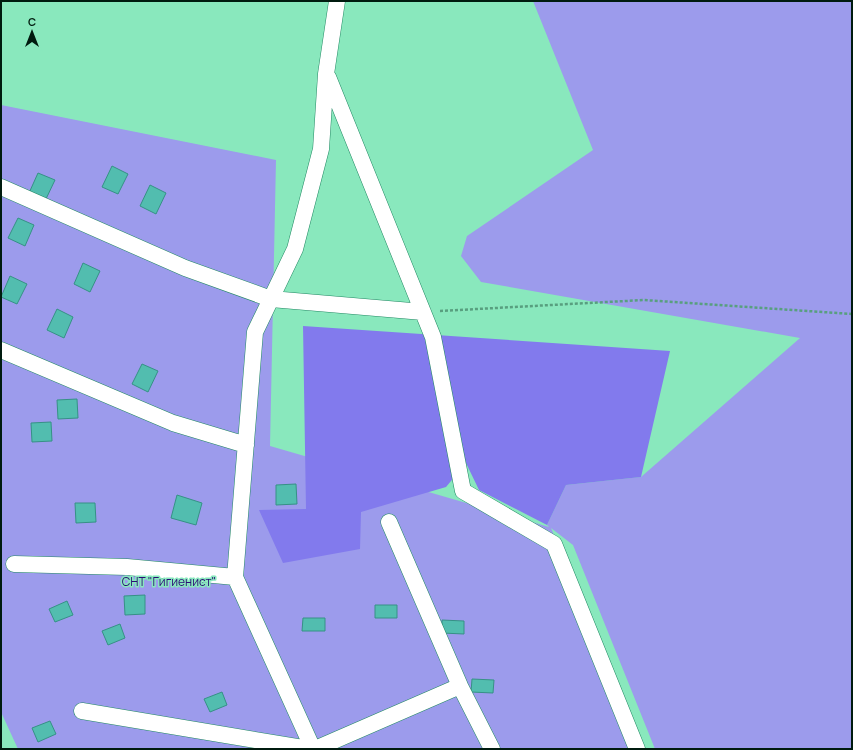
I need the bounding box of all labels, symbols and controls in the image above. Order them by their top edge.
north arrow [12,12,52,52]
text: С [28,14,36,29]
park label: СНТ "Гигиенист" [122,573,216,590]

